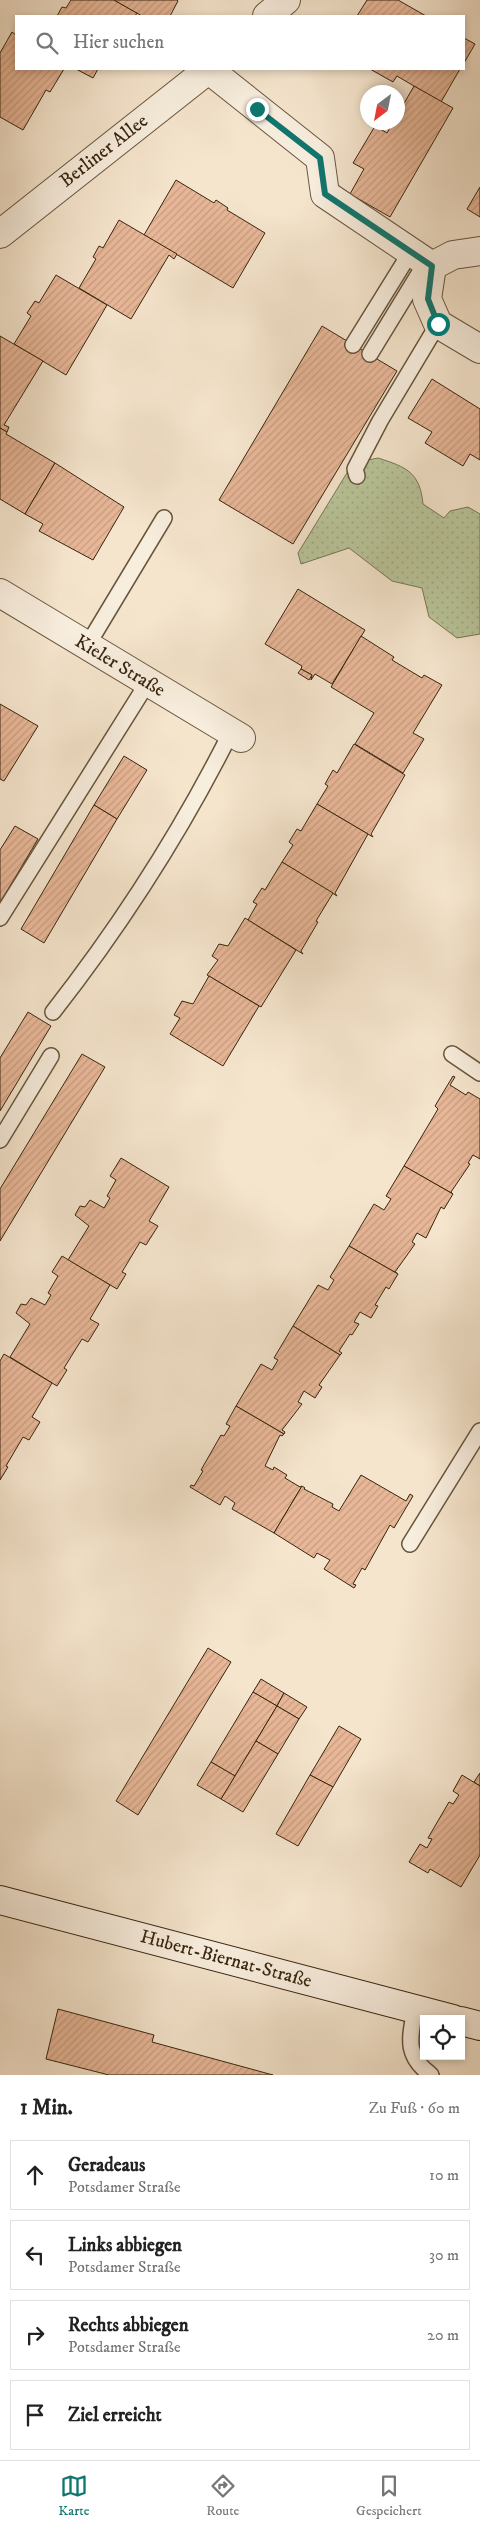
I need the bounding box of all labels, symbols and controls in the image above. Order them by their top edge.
search box [15,15,465,70]
icon: search [33,29,61,57]
text: Hier suchen [73,31,164,54]
north arrow [360,85,405,130]
route end [246,98,269,121]
street label: Berliner Allee [55,109,153,193]
route start [427,313,450,336]
street label: Kieler Straße [71,630,169,702]
street label: Hubert-Biernat-Straße [138,1925,314,1993]
map controls [420,2015,465,2060]
button: locate [420,2015,465,2060]
text: 1 Min. [20,2095,73,2121]
text: Zu Fuß · 60 m [369,2098,460,2118]
text: Geradeaus [68,2154,145,2177]
icon: ahead [21,2161,49,2189]
text: 10 m [429,2165,459,2185]
text: Potsdamer Straße [68,2177,181,2197]
text: Links abbiegen [68,2234,182,2257]
icon: left [21,2241,49,2269]
text: 30 m [429,2245,459,2265]
text: Potsdamer Straße [68,2257,181,2277]
text: Rechts abbiegen [68,2314,189,2337]
icon: right [21,2321,49,2349]
text: 20 m [427,2325,459,2345]
text: Potsdamer Straße [68,2337,181,2357]
icon: arrive [21,2401,49,2429]
text: Ziel erreicht [68,2404,162,2427]
tab: Karte [58,2472,90,2520]
tab: Route [206,2472,239,2520]
tab: Gespeichert [356,2472,422,2520]

